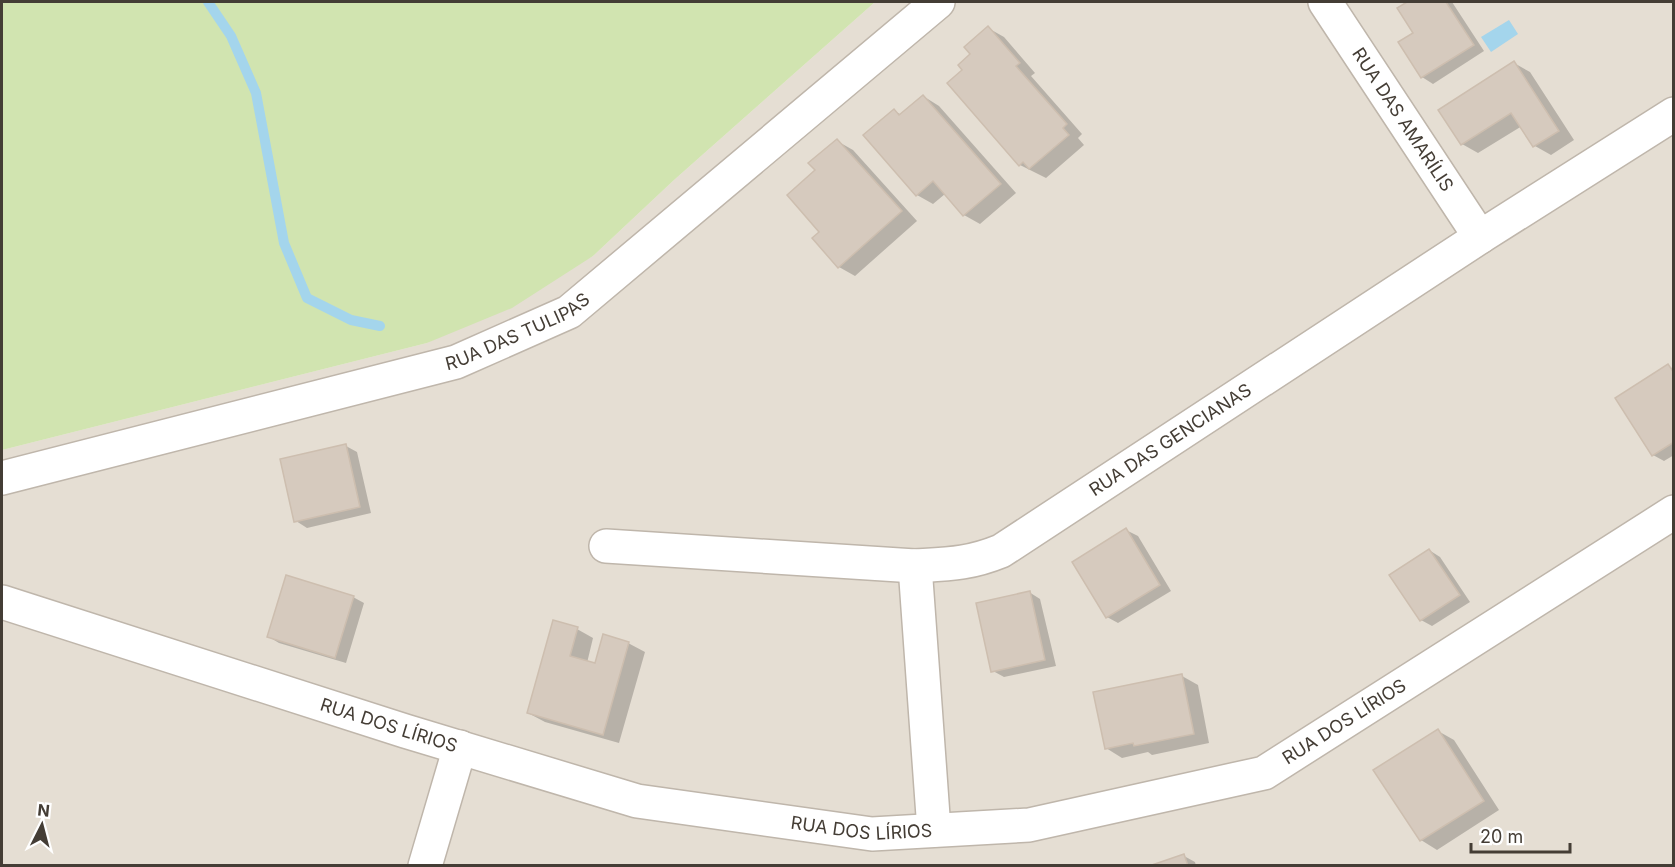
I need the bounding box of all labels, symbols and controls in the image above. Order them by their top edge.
street label: RUA DAS AMARÍLIS [1348,44,1458,195]
street label: RUA DAS TULIPAS [443,288,594,374]
street label: RUA DAS GENCIANAS [1085,379,1255,500]
street label: RUA DOS LÍRIOS [1278,674,1410,768]
street label: RUA DOS LÍRIOS [318,694,460,756]
north arrow [12,795,72,855]
text: N [36,799,51,821]
street label: RUA DOS LÍRIOS [789,812,933,844]
scale bar [1471,816,1570,854]
text: 20 m [1480,826,1523,847]

